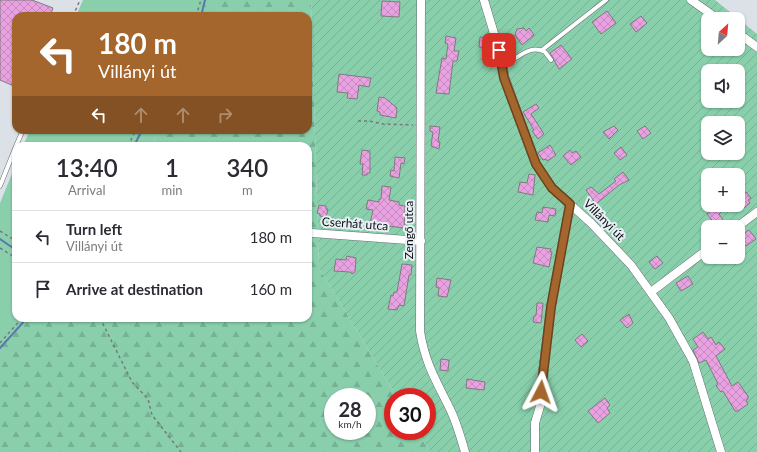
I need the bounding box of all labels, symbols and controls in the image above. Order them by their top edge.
north arrow [701,12,745,56]
map controls [701,12,745,264]
text: 180 m [98,26,177,60]
icon: left [32,28,84,80]
pin [482,33,516,67]
icon: arrive [488,39,510,61]
text: Villányi út [98,60,176,82]
button: sound [701,64,745,108]
icon: left [88,104,110,126]
icon: ahead [130,104,152,126]
icon: ahead [172,104,194,126]
icon: right [214,104,236,126]
button: layers [701,116,745,160]
text: 13:40 [56,153,118,182]
text: 1 [165,153,179,182]
text: 340 [226,153,268,182]
button: + [701,168,745,212]
text: Arrival [68,182,105,198]
text: min [161,182,183,198]
text: m [242,182,253,198]
street label: Villányi út [581,196,629,244]
street label: Zengő utca [401,201,416,259]
street label: Cserhát utca [321,214,389,233]
text: Turn left [66,220,122,238]
button: − [701,220,745,264]
icon: left [32,226,54,248]
text: 180 m [250,228,292,246]
text: Villányi út [66,238,123,254]
icon: arrive [32,278,54,300]
text: Arrive at destination [66,280,203,298]
text: 160 m [250,280,292,298]
position arrow [520,371,562,413]
speed limit sign: 30 [384,388,436,440]
text: 28 [338,397,362,421]
text: km/h [338,418,362,430]

